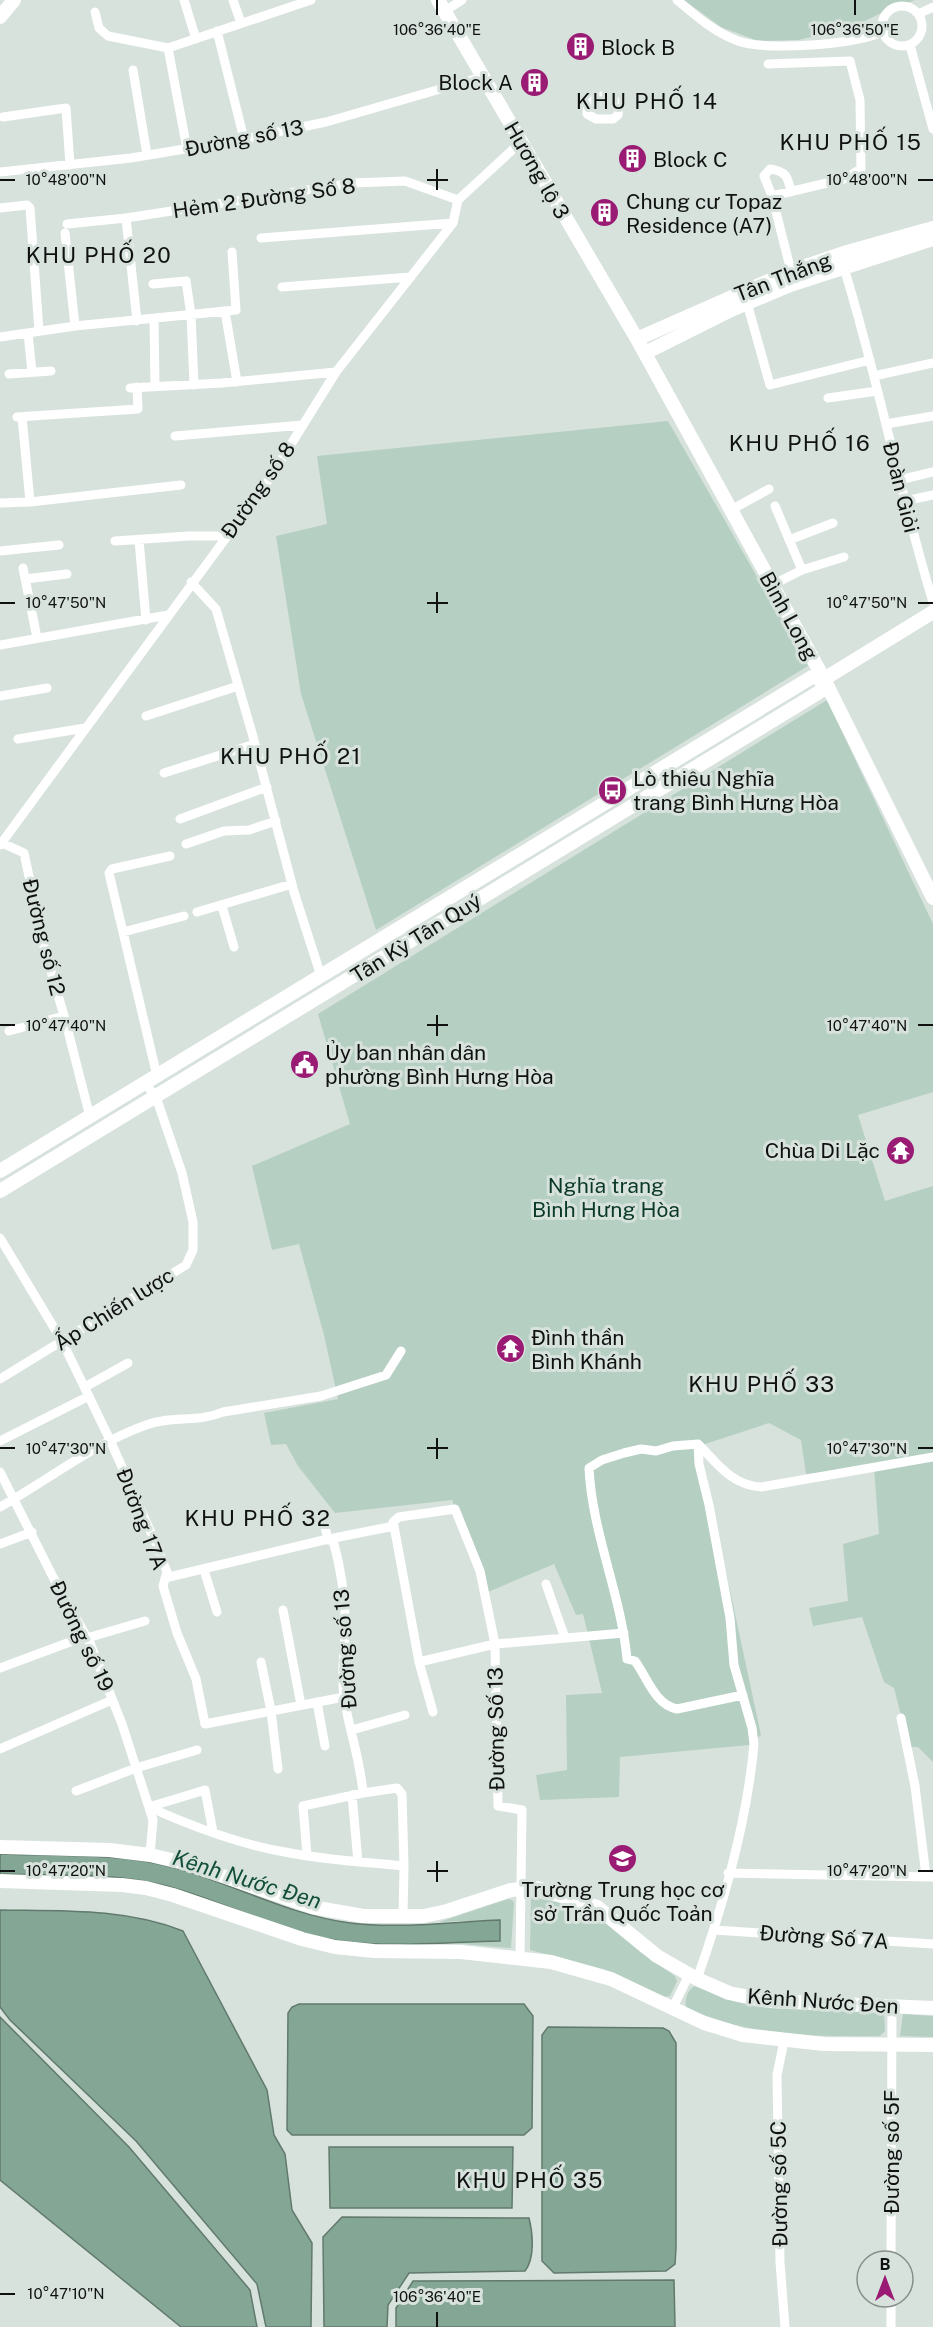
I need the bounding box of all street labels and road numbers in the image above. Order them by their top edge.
street label: Đường số 13 [183,114,305,162]
street label: Hương lộ 3 [499,117,575,223]
street label: Hẻm 2 Đường Số 8 [171,173,357,223]
street label: Tân Thắng [731,247,835,307]
street label: Đường số 8 [216,437,300,543]
street label: Đoàn Giỏi [878,439,924,535]
street label: Bình Long [754,567,824,665]
street label: Đường số 12 [17,876,71,998]
street label: Tân Kỳ Tân Quý [346,888,486,988]
street label: Ấp Chiến lược [49,1261,178,1356]
street label: Đường 17A [111,1465,173,1574]
street label: Đường số 19 [44,1577,120,1695]
street label: Đường số 13 [328,1588,362,1710]
street label: Đường Số 13 [482,1667,510,1791]
street label: Đường Số 7A [759,1920,890,1954]
street label: Kênh Nước Đen [747,1983,899,2019]
street label: Đường số 5F [879,2090,904,2214]
street label: Đường số 5C [765,2121,793,2247]

